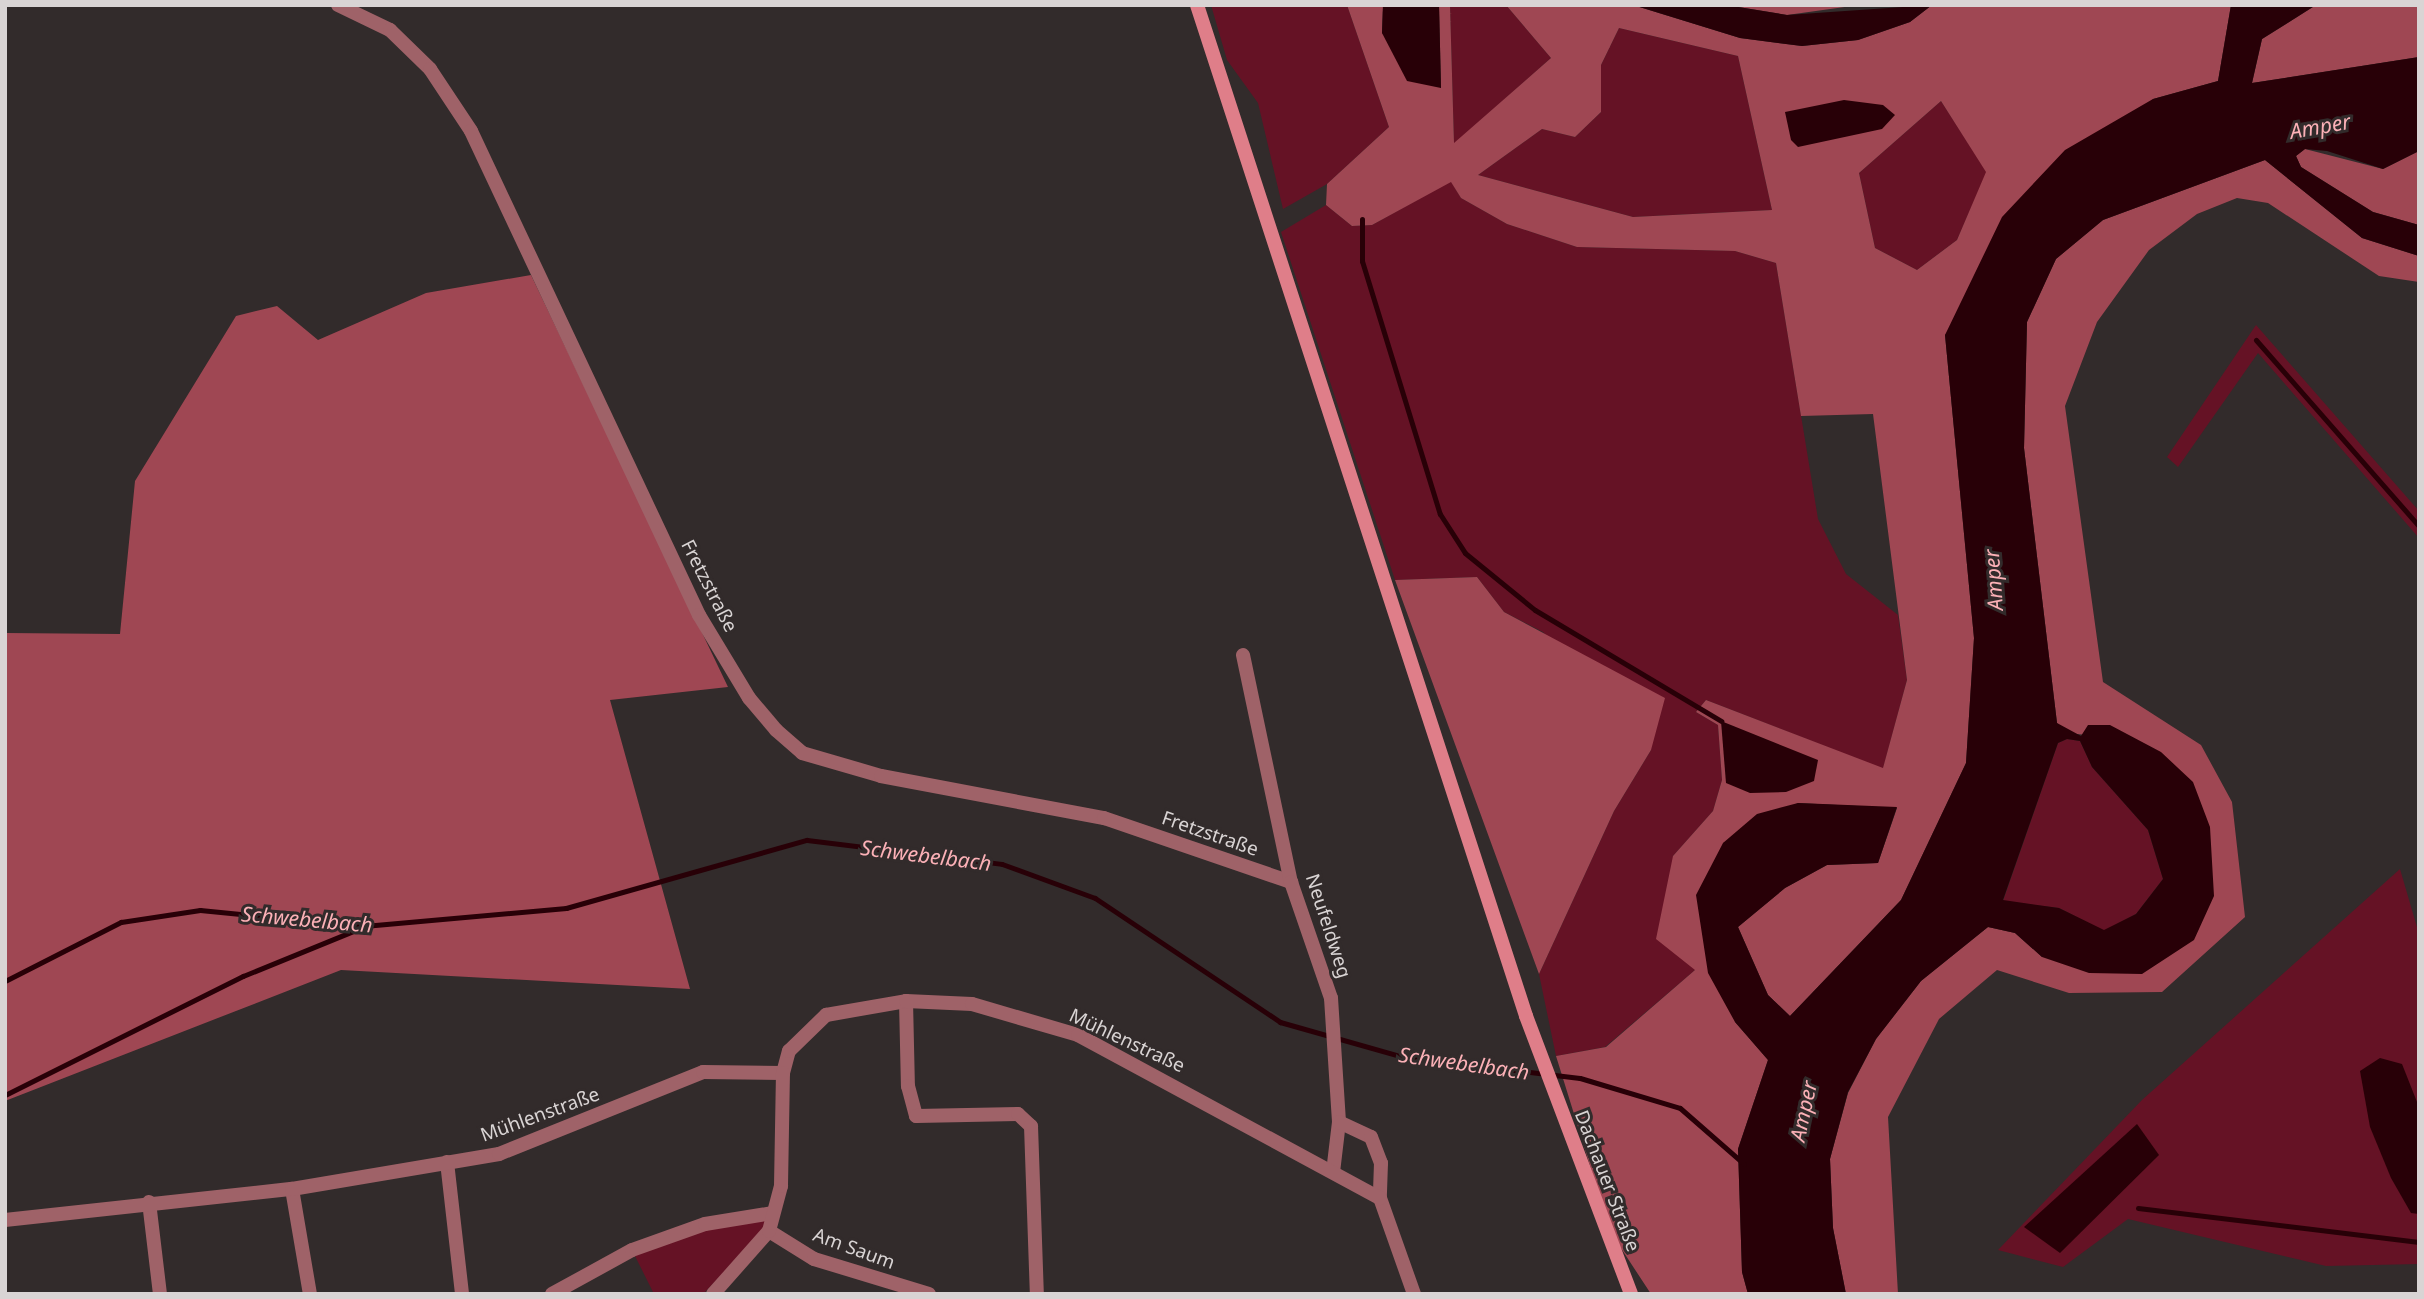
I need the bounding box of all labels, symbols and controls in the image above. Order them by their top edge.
water label: Amper [2288,108,2352,144]
street label: Fretzstraße [676,536,742,636]
water label: Amper [1978,549,2008,611]
street label: Fretzstraße [1159,807,1261,861]
water label: Schwebelbach [859,834,993,876]
street label: Neufeldweg [1300,871,1356,981]
water label: Schwebelbach [240,901,374,937]
street label: Mühlenstraße [1066,1004,1188,1078]
water label: Schwebelbach [1397,1041,1531,1085]
water label: Amper [1784,1078,1822,1144]
street label: Mühlenstraße [477,1083,603,1147]
street label: Dachauer Straße [1570,1107,1644,1255]
street label: Am Saum [810,1224,898,1274]

